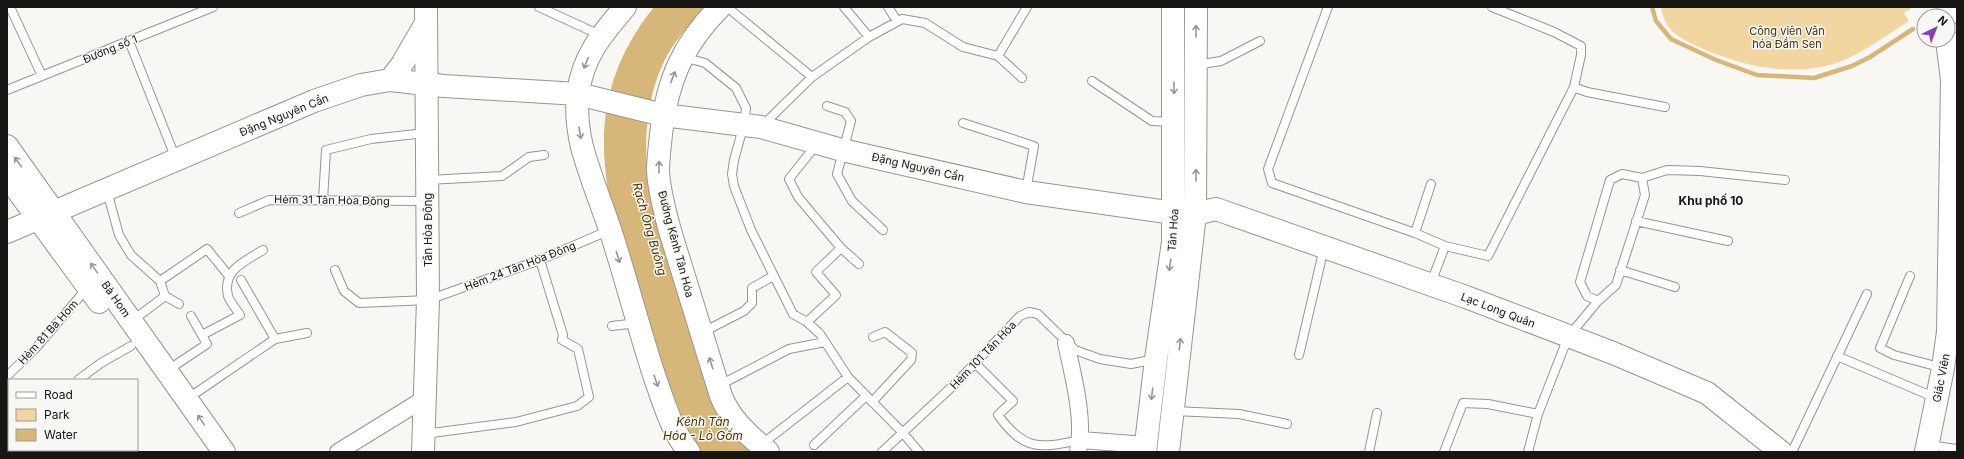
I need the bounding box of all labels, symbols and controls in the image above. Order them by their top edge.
north arrow [1916,8,1956,48]
text: N [1935,13,1951,29]
park label: Công viên Văn hóa Đầm Sen [1749,24,1825,51]
one-way arrow [1192,25,1200,38]
street label: Đường số 1 [81,32,139,66]
one-way arrow [582,57,589,69]
one-way arrow [670,71,677,83]
one-way arrow [1170,81,1178,94]
street label: Đặng Nguyên Cẩn [237,91,331,139]
one-way arrow [576,126,584,139]
street label: Đặng Nguyên Cẩn [870,150,966,184]
one-way arrow [14,157,23,168]
one-way arrow [655,161,663,174]
one-way arrow [1192,169,1200,182]
water label: Rạch Ông Buông [630,181,670,277]
street label: Đường Kênh Tân Hóa [655,189,697,299]
street label: Hẻm 31 Tân Hòa Đông [274,192,390,208]
street label: Tân Hòa Đông [421,193,435,267]
district label: Khu phố 10 [1679,193,1743,208]
street label: Tân Hóa [1165,208,1181,252]
street label: Hẻm 24 Tân Hòa Đông [462,238,578,294]
one-way arrow [615,250,622,263]
one-way arrow [1166,258,1174,271]
one-way arrow [90,263,98,274]
street label: Bà Hom [99,278,133,320]
street label: Lạc Long Quân [1459,289,1537,331]
street label: Hẻm 81 Bà Hom [15,297,81,367]
street label: Hẻm 101 Tân Hóa [947,318,1019,392]
one-way arrow [1176,338,1184,351]
street label: Giác Viên [1929,352,1953,404]
one-way arrow [707,357,714,370]
one-way arrow [653,375,661,387]
legend [8,379,138,451]
text: Road [44,387,73,402]
one-way arrow [1148,387,1156,400]
text: Park [44,407,70,422]
water label: Kênh Tân Hóa - Lò Gốm [663,414,743,443]
one-way arrow [197,415,205,426]
text: Water [44,427,78,442]

